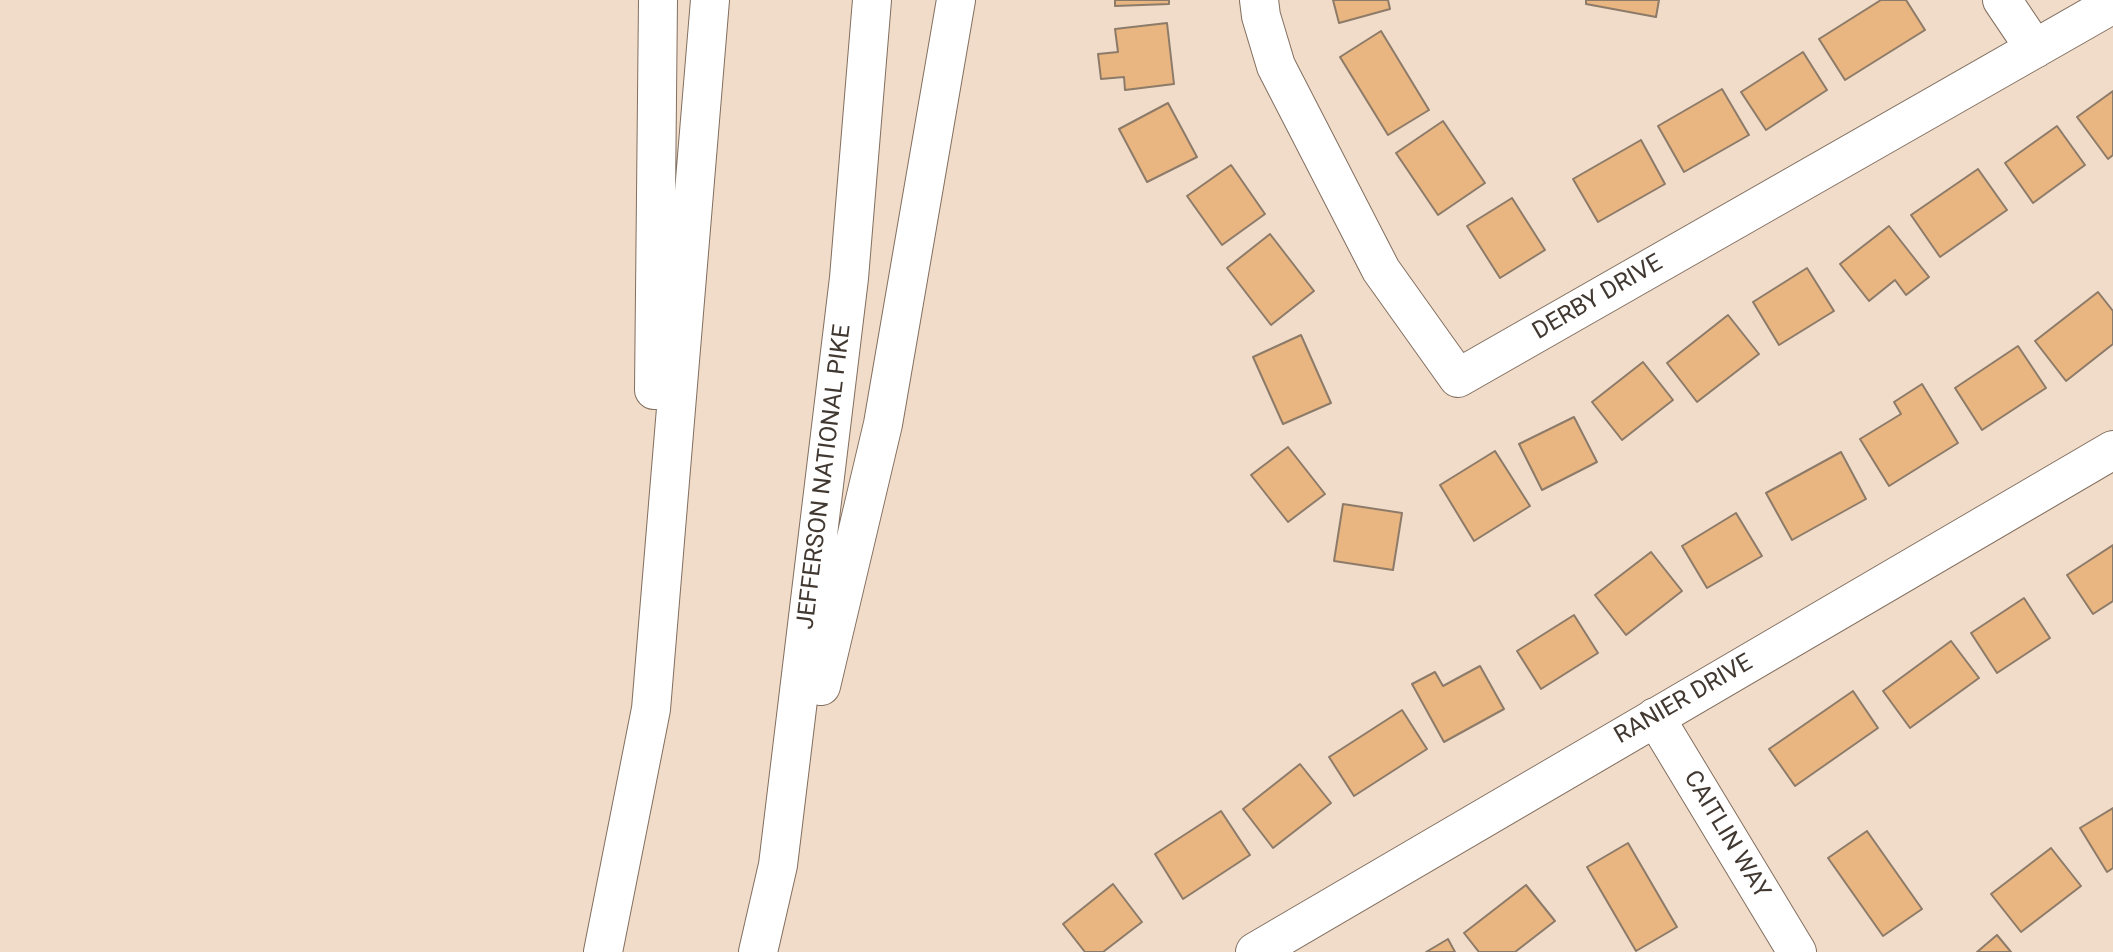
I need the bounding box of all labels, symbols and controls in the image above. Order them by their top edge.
street label: DERBY DRIVE [1528,249,1668,347]
street label: JEFFERSON NATIONAL PIKE [792,323,858,631]
street label: RANIER DRIVE [1610,649,1758,751]
street label: CAITLIN WAY [1677,766,1775,904]

